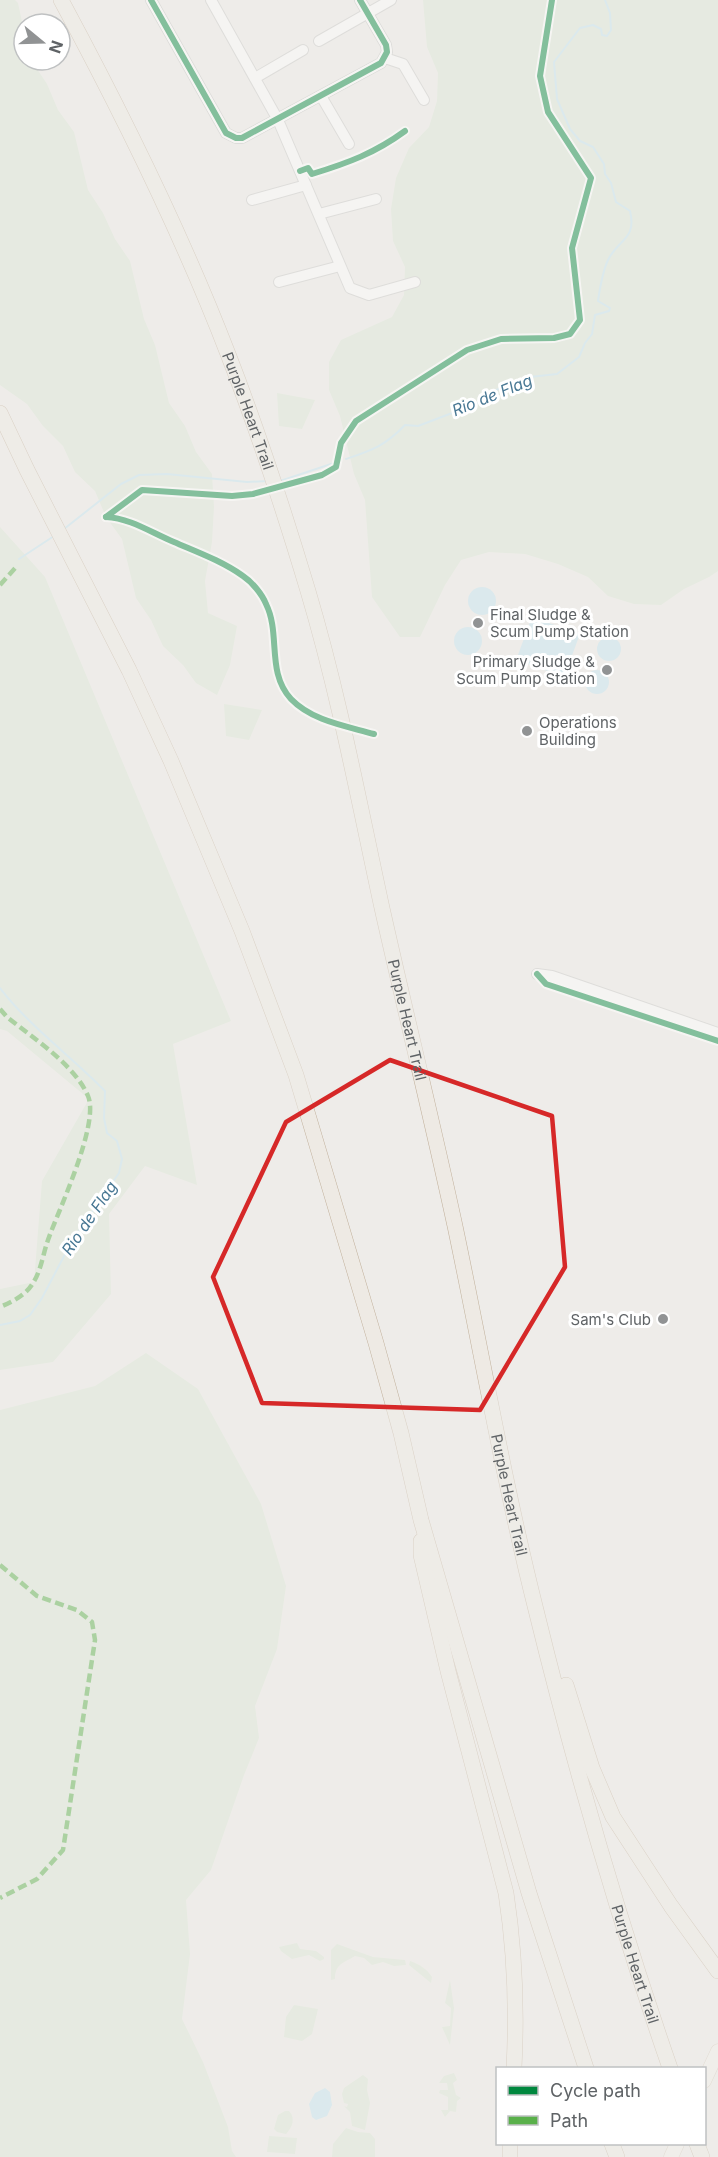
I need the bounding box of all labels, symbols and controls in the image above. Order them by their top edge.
north arrow [12,12,72,72]
text: N [45,38,68,56]
street label: Purple Heart Trail [219,349,278,472]
water label: Rio de Flag [449,370,535,420]
place label: Final Sludge & Scum Pump Station [490,605,629,641]
marker: Final Sludge & Scum Pump Station [471,616,485,630]
place label: Primary Sludge & Scum Pump Station [456,652,595,688]
marker: Primary Sludge & Scum Pump Station [600,663,614,677]
place label: Operations Building [539,713,617,749]
marker: Operations Building [520,724,534,738]
street label: Purple Heart Trail [384,957,431,1082]
water label: Rio de Flag [57,1177,121,1259]
place label: Sam's Club [571,1310,651,1329]
marker: Sam's Club [656,1312,670,1326]
street label: Purple Heart Trail [487,1432,532,1557]
street label: Purple Heart Trail [608,1902,664,2026]
legend [496,2067,706,2145]
text: Cycle path [550,2080,641,2101]
text: Path [550,2110,588,2131]

